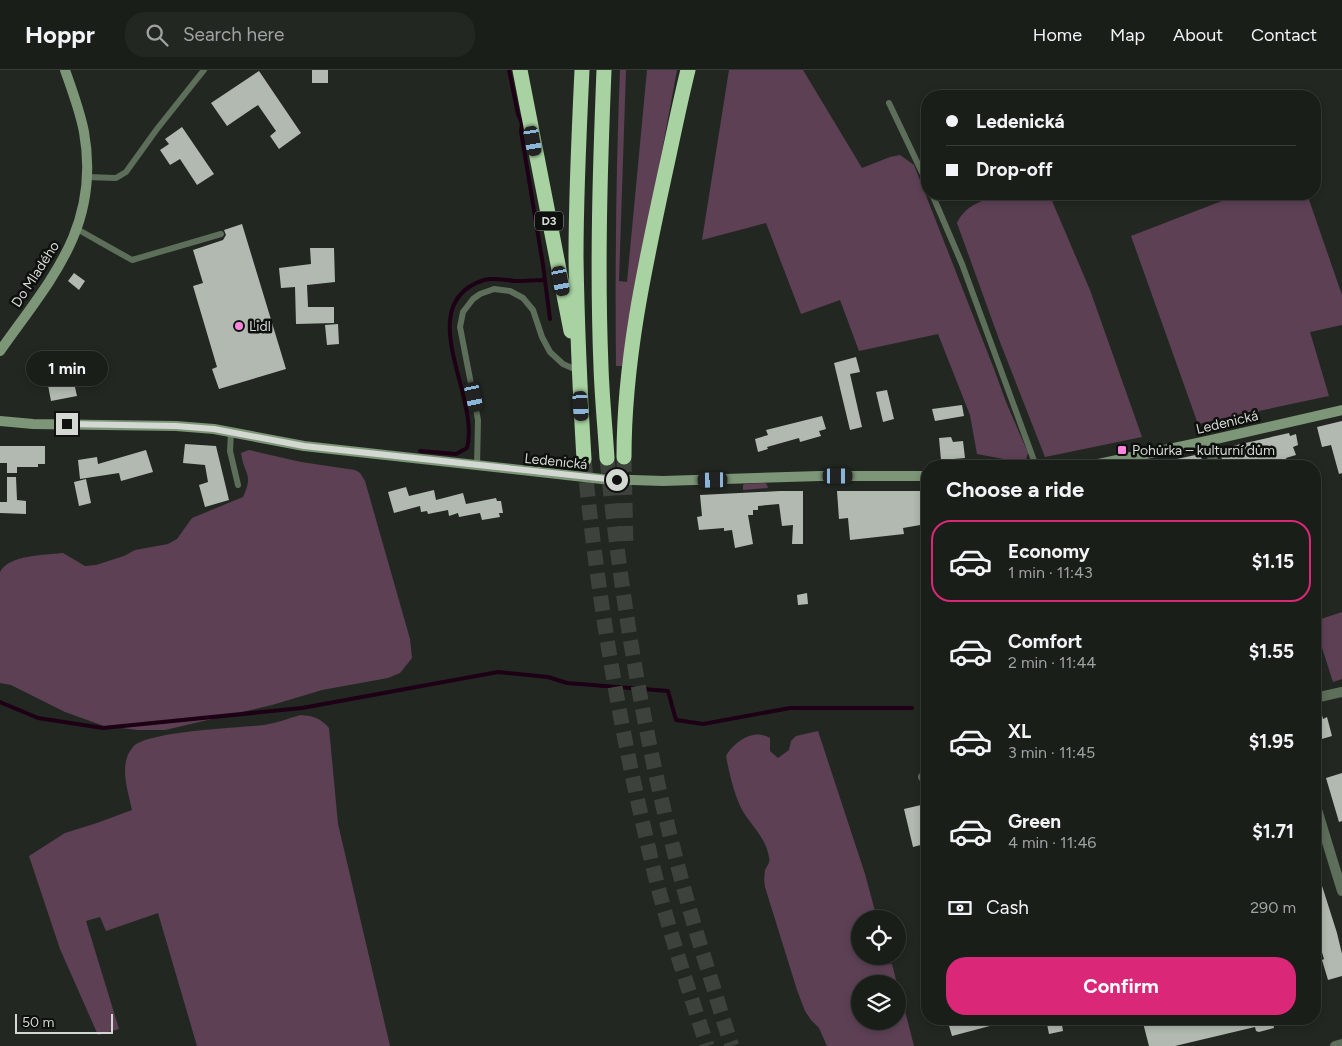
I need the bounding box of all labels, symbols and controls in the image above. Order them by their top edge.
search box [125,12,475,57]
text: Hoppr [25,20,95,49]
icon: search [143,21,171,49]
text: Search here [183,23,284,46]
text: Home [1033,24,1082,46]
text: Map [1110,24,1145,46]
text: About [1173,24,1223,46]
text: Contact [1251,24,1317,46]
text: Ledenická [976,110,1064,133]
car [523,125,542,157]
text: Drop-off [976,158,1053,181]
road number: D3 [535,212,563,230]
street label: Do Mladého [8,238,63,310]
car [550,265,571,297]
place label: Lidl [249,318,271,335]
marker: Lidl [233,320,245,332]
callout: 1 min [26,352,108,386]
text: 1 min [48,359,86,378]
car [463,381,484,413]
car [572,391,589,421]
street label: Ledenická [1194,407,1260,438]
route end [56,413,78,435]
place label: Pohůrka – kulturní dům [1132,442,1275,459]
marker: Pohůrka – kulturní dům [1116,444,1128,456]
street label: Ledenická [524,450,588,473]
route start [606,469,628,491]
car [823,469,853,484]
car [697,472,728,488]
text: Choose a ride [946,476,1084,503]
icon: car [948,539,993,584]
text: Economy [1008,540,1090,563]
text: $1.15 [1252,550,1294,573]
text: 1 min · 11:43 [1008,563,1093,582]
icon: car [948,629,993,674]
text: Comfort [1008,630,1083,653]
text: $1.55 [1249,640,1294,663]
text: 2 min · 11:44 [1008,653,1096,672]
icon: car [948,719,993,764]
text: XL [1008,720,1031,743]
text: $1.95 [1249,730,1294,753]
text: 3 min · 11:45 [1008,743,1095,762]
icon: car [948,809,993,854]
text: Green [1008,810,1061,833]
text: $1.71 [1252,820,1294,843]
text: 4 min · 11:46 [1008,833,1096,852]
icon: cash [946,894,974,922]
text: Cash [986,896,1029,919]
text: 290 m [1250,898,1296,917]
map controls [851,910,906,1030]
button: locate [851,910,906,965]
button: Confirm [946,957,1296,1015]
button: layers [851,975,906,1030]
scale bar [15,1011,112,1034]
text: 50 m [22,1014,54,1031]

